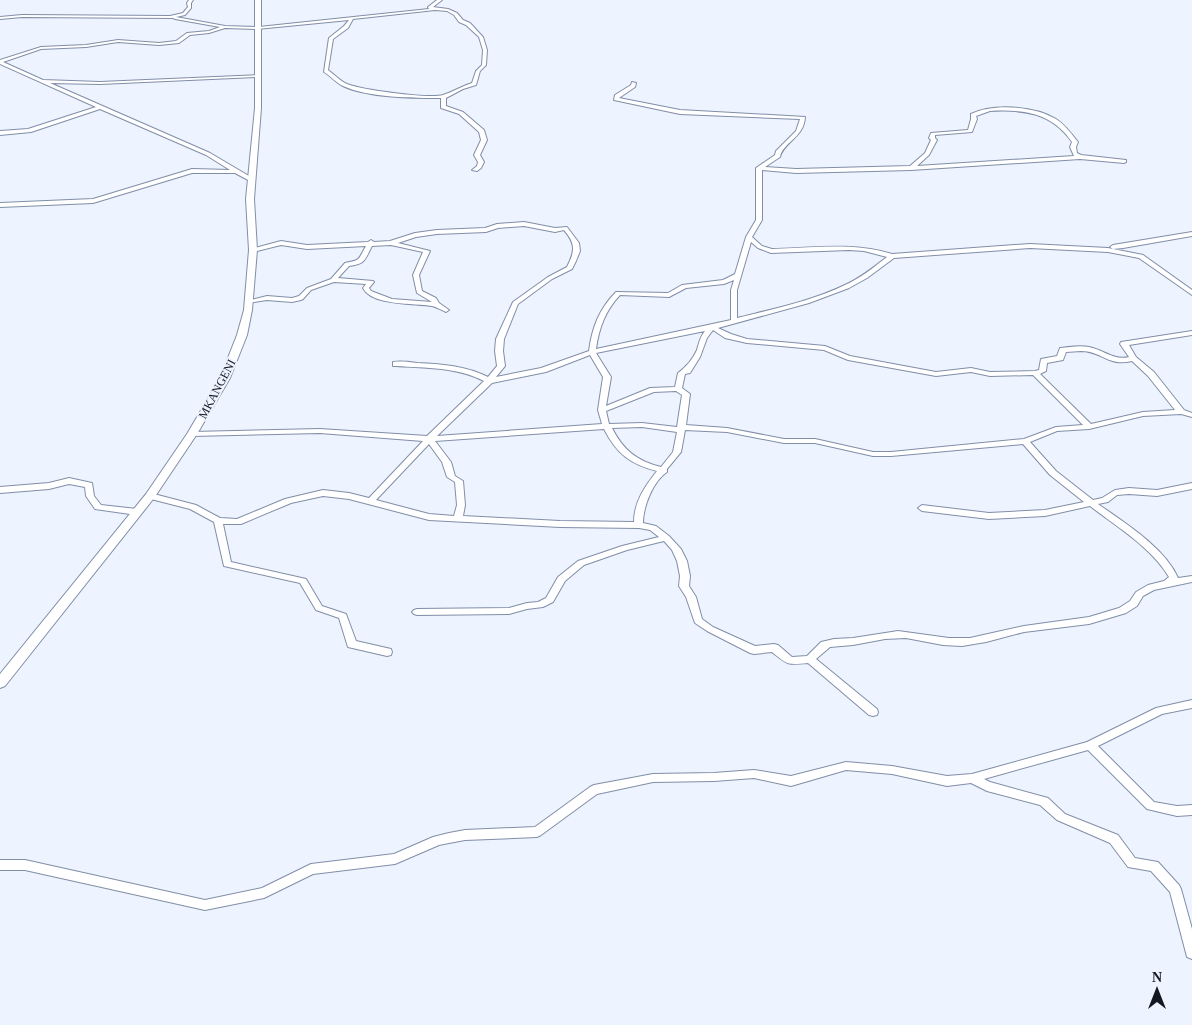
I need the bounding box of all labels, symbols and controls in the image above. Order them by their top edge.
street label: MKANGENI [195,357,239,421]
north arrow [1132,965,1182,1015]
text: N [1152,970,1162,985]

